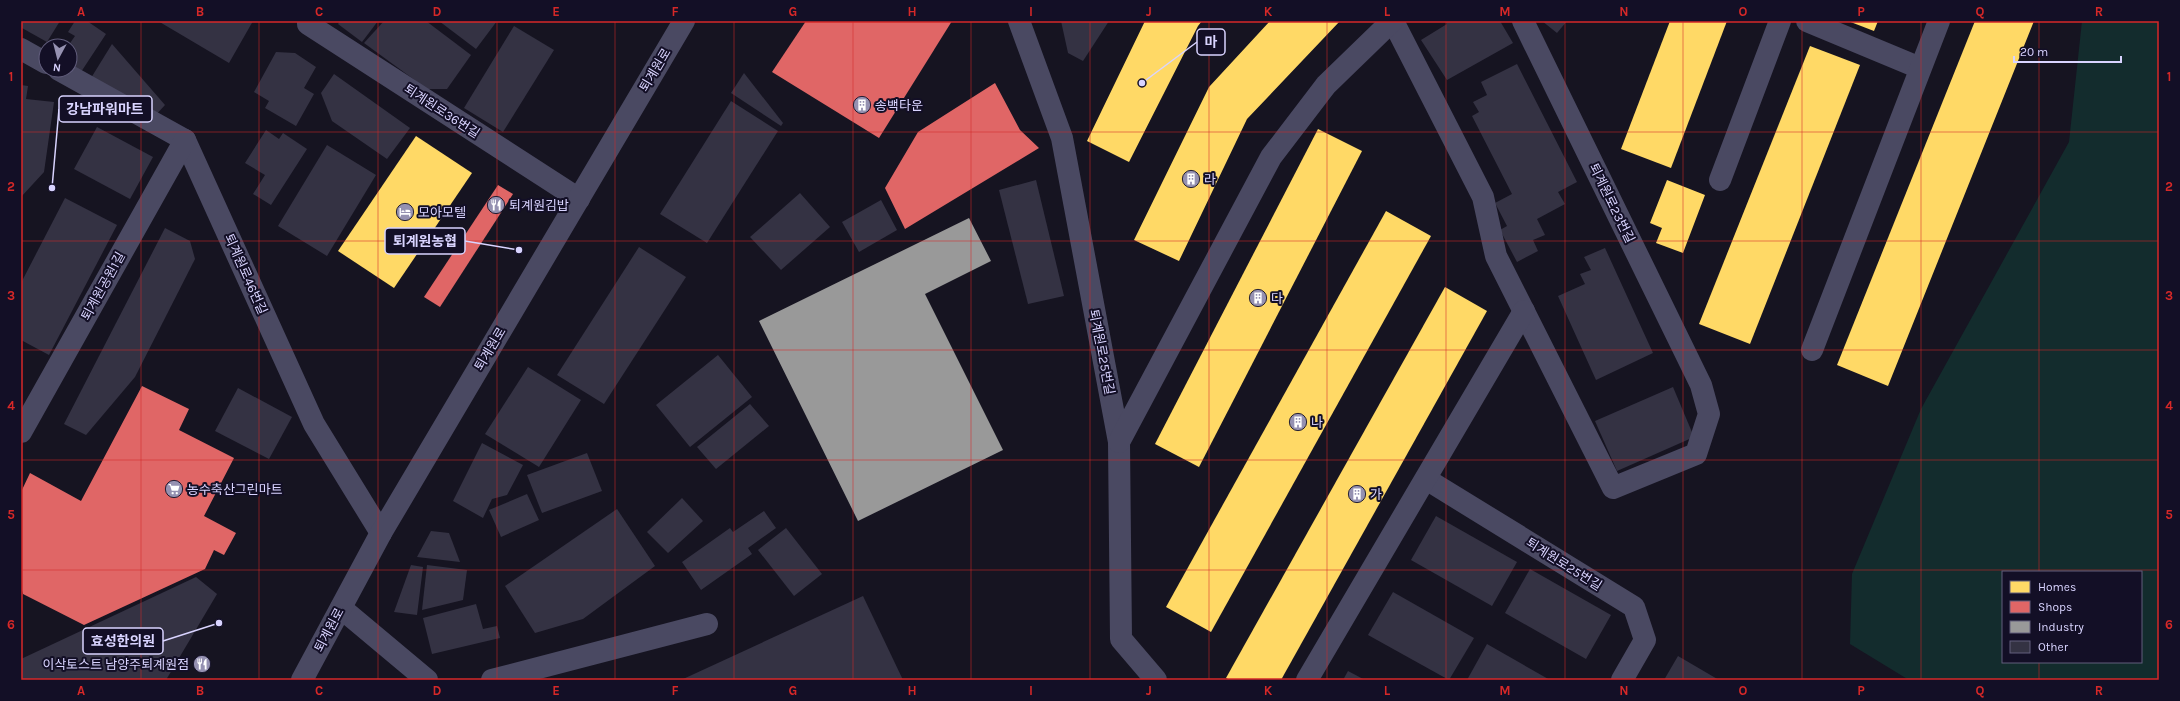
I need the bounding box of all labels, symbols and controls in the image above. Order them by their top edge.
text: A [77,4,85,19]
text: B [196,4,204,19]
text: C [315,4,323,19]
text: D [433,4,442,19]
text: E [552,4,560,19]
text: F [671,4,679,19]
text: G [789,4,797,19]
text: H [907,4,917,19]
text: I [1029,4,1033,19]
text: J [1146,4,1152,19]
text: K [1264,4,1273,19]
text: L [1384,4,1391,19]
text: M [1499,4,1511,19]
text: N [1619,4,1629,19]
text: O [1739,4,1748,19]
text: P [1857,4,1865,19]
text: Q [1976,4,1985,19]
text: R [2095,4,2103,19]
callout: 마 [1197,29,1225,55]
text: 마 [1205,34,1218,51]
north arrow [38,38,78,78]
scale bar [2014,38,2121,64]
text: 20 m [2020,45,2048,59]
street label: 퇴계원로 [636,46,674,94]
text: N [52,60,62,74]
text: 1 [9,69,13,84]
text: 1 [2167,69,2171,84]
street label: 퇴계원로36번길 [401,81,483,141]
building icon: 송백타운 [852,95,872,115]
callout: 강남파워마트 [59,96,152,122]
place label: 송백타운 [875,98,923,113]
text: 강남파워마트 [66,101,144,118]
street label: 퇴계원로23번길 [1586,161,1638,245]
building icon: 라 [1181,169,1201,189]
place label: 라 [1204,172,1216,187]
text: 2 [7,179,15,194]
text: 2 [2165,179,2173,194]
restaurant icon: 퇴계원김밥 [486,195,506,215]
place label: 퇴계원김밥 [509,198,569,213]
hotel icon: 모아모텔 [395,202,415,222]
place label: 모아모텔 [418,205,466,220]
callout: 퇴계원농협 [385,228,465,254]
street label: 퇴계원로46번길 [222,231,270,317]
text: 퇴계원농협 [393,233,457,250]
street label: 퇴계원공원1길 [78,249,128,323]
text: 3 [7,288,15,303]
building icon: 다 [1248,288,1268,308]
text: 3 [2165,288,2173,303]
place label: 다 [1271,291,1283,306]
street label: 퇴계원로25번길 [1086,308,1118,396]
street label: 퇴계원로 [471,325,509,373]
text: 4 [7,398,15,413]
text: 4 [2165,398,2173,413]
building icon: 나 [1288,412,1308,432]
place label: 나 [1311,415,1323,430]
supermarket icon: 농수축산그린마트 [164,479,184,499]
place label: 농수축산그린마트 [187,482,283,497]
building icon: 가 [1347,484,1367,504]
place label: 가 [1370,487,1382,502]
text: 5 [7,507,15,522]
text: 5 [2165,507,2173,522]
street label: 퇴계원로25번길 [1523,535,1605,593]
legend [2002,571,2142,663]
text: Homes [2038,580,2076,594]
text: Shops [2038,600,2072,614]
street label: 퇴계원로 [311,605,347,655]
text: 6 [7,617,15,632]
text: 6 [2165,617,2173,632]
text: Industry [2038,620,2084,634]
callout: 효성한의원 [83,628,163,654]
text: 효성한의원 [91,633,155,650]
text: Other [2038,640,2069,654]
restaurant icon: 이삭토스트 남양주퇴계원점 [192,654,212,674]
place label: 이삭토스트 남양주퇴계원점 [42,657,189,672]
text: A [77,683,85,698]
text: B [196,683,204,698]
text: C [315,683,323,698]
text: D [433,683,442,698]
text: E [552,683,560,698]
text: F [671,683,679,698]
text: G [789,683,797,698]
text: H [907,683,917,698]
text: I [1029,683,1033,698]
text: J [1146,683,1152,698]
text: K [1264,683,1273,698]
text: L [1384,683,1391,698]
text: M [1499,683,1511,698]
text: N [1619,683,1629,698]
text: O [1739,683,1748,698]
text: P [1857,683,1865,698]
text: Q [1976,683,1985,698]
text: R [2095,683,2103,698]

